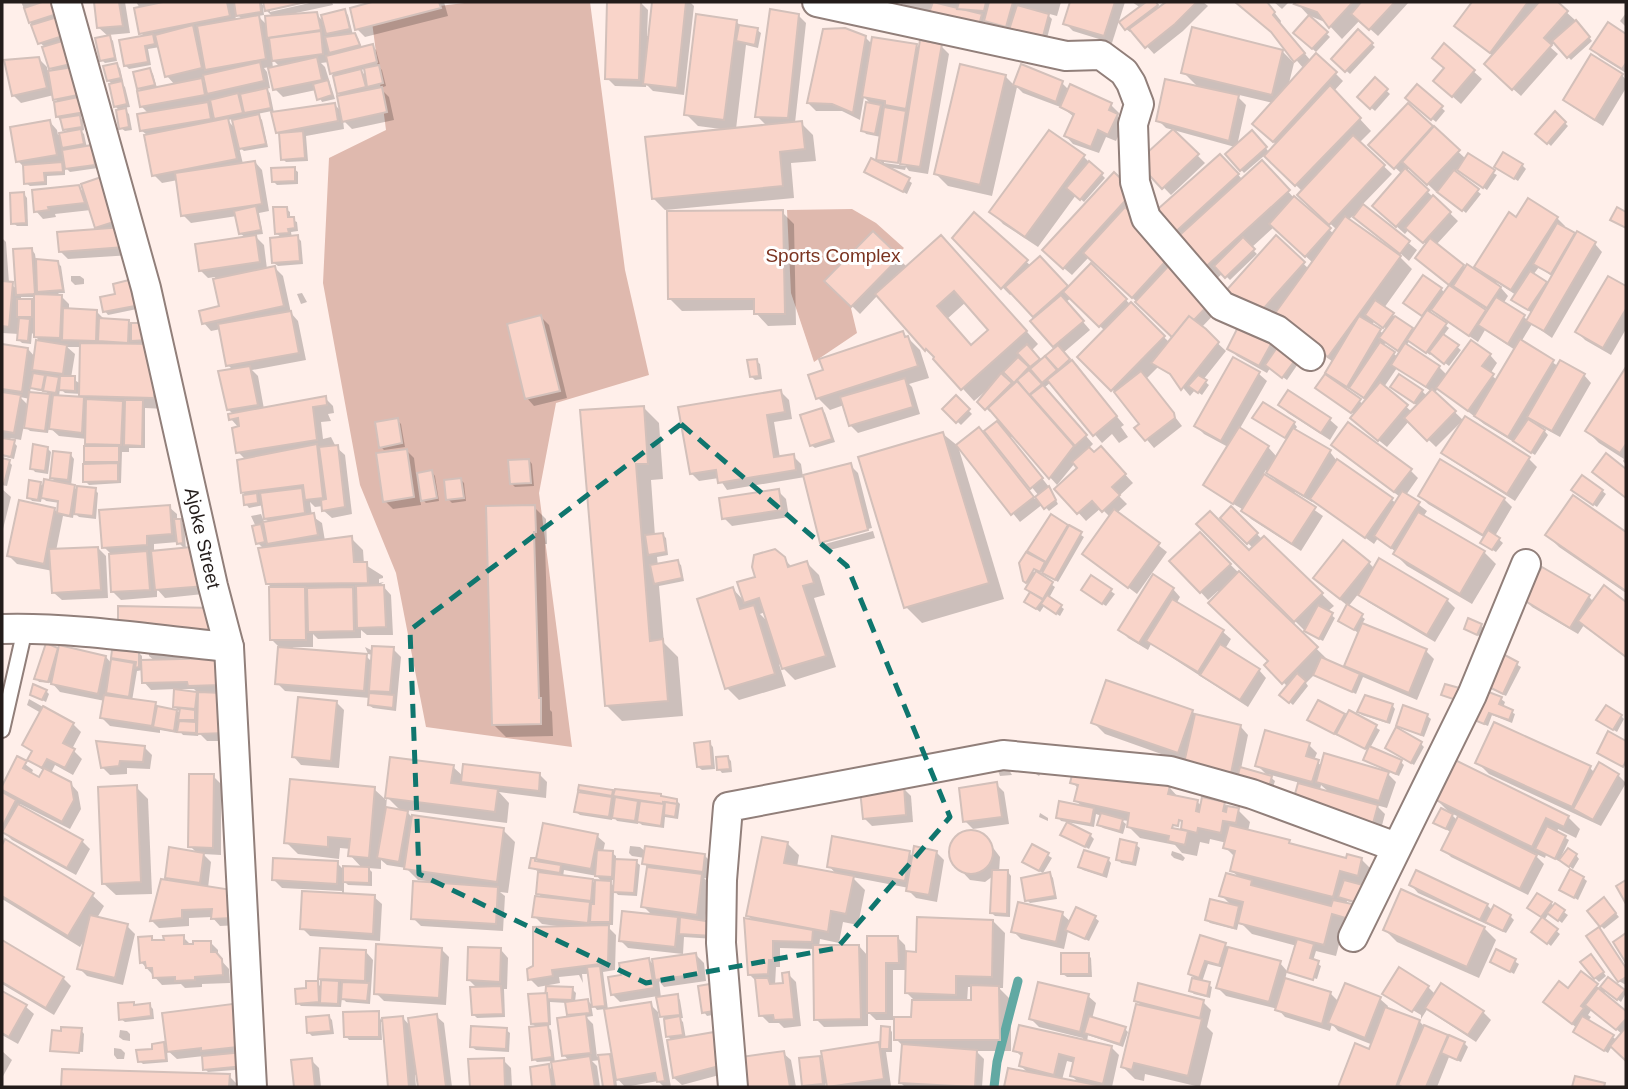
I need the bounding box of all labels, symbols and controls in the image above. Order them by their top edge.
park label: Sports Complex [765,245,901,266]
street label: Ajoke Street [181,485,225,592]

